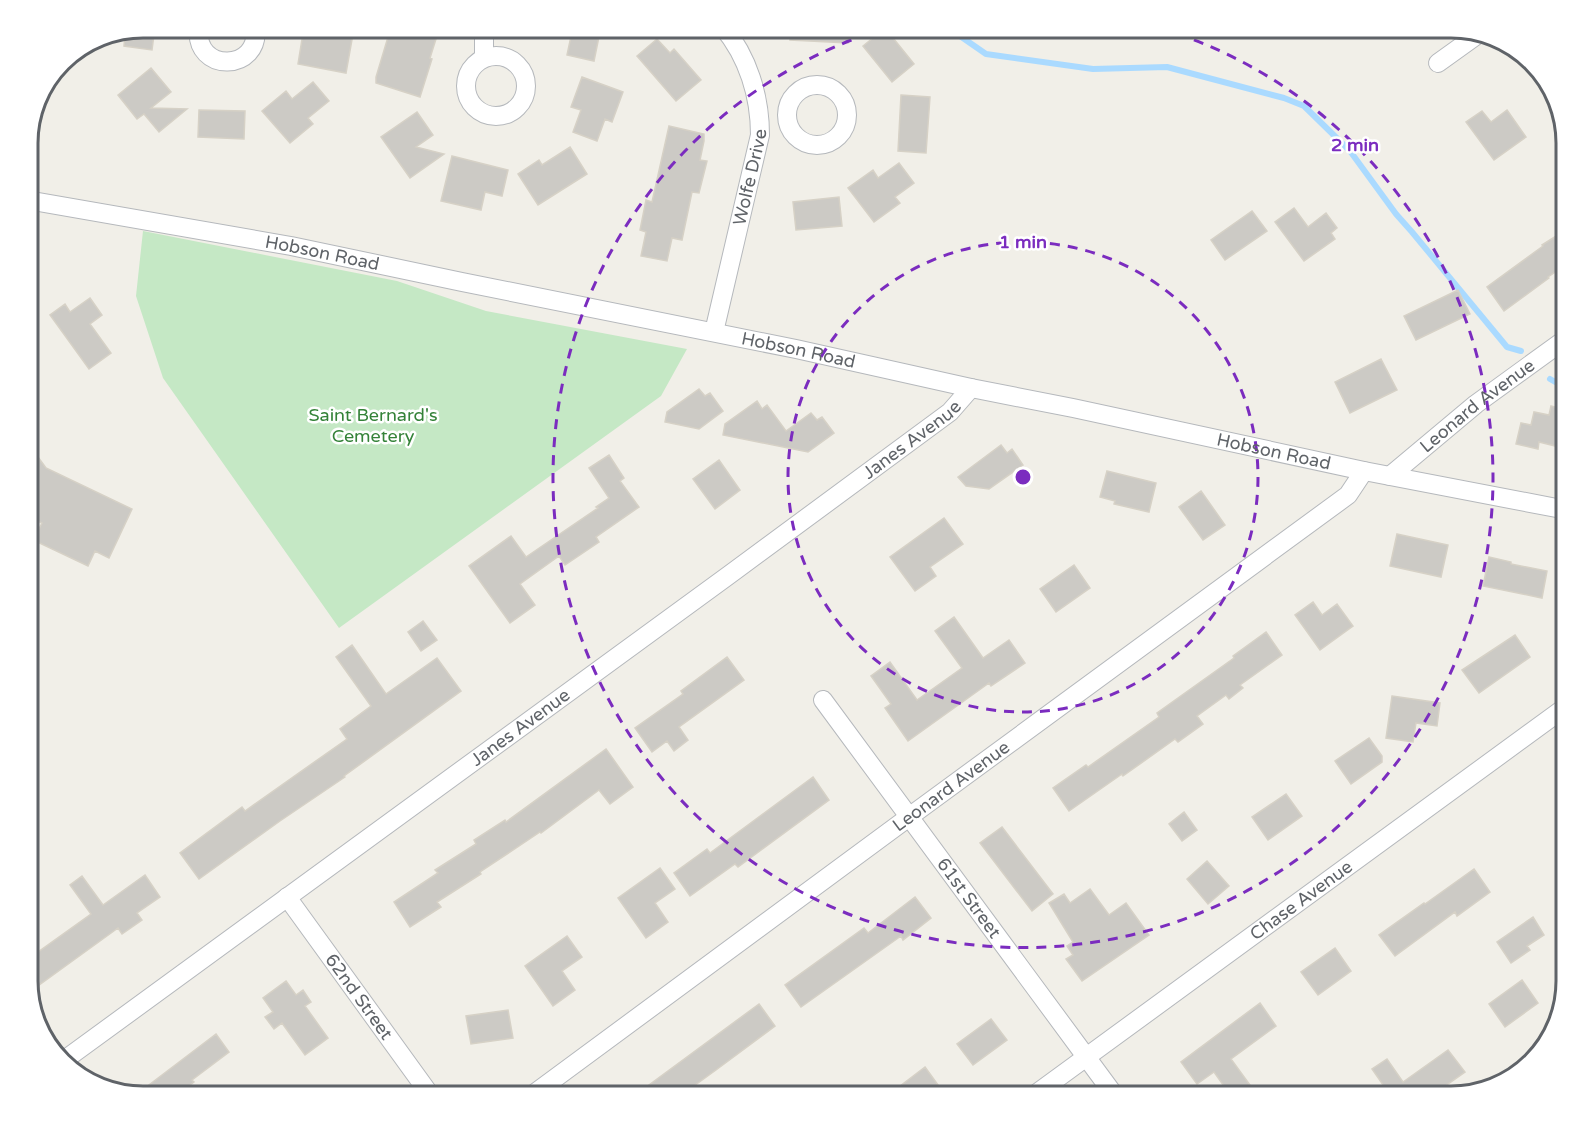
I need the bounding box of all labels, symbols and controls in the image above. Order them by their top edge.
street label: Wolfe Drive [728,129,771,228]
text: 2 min [1331,134,1379,156]
street label: Hobson Road [263,231,381,275]
text: 1 min [999,231,1047,253]
street label: Hobson Road [739,327,858,373]
street label: Leonard Avenue [1415,354,1539,457]
street label: Janes Avenue [858,396,966,484]
park label: Saint Bernard's Cemetery [308,404,438,447]
street label: Hobson Road [1215,428,1333,474]
centre of rings [1013,467,1033,487]
street label: Janes Avenue [466,684,574,771]
street label: Leonard Avenue [888,736,1014,836]
street label: 61st Street [932,854,1006,943]
street label: Chase Avenue [1246,855,1357,945]
street label: 62nd Street [321,949,398,1044]

